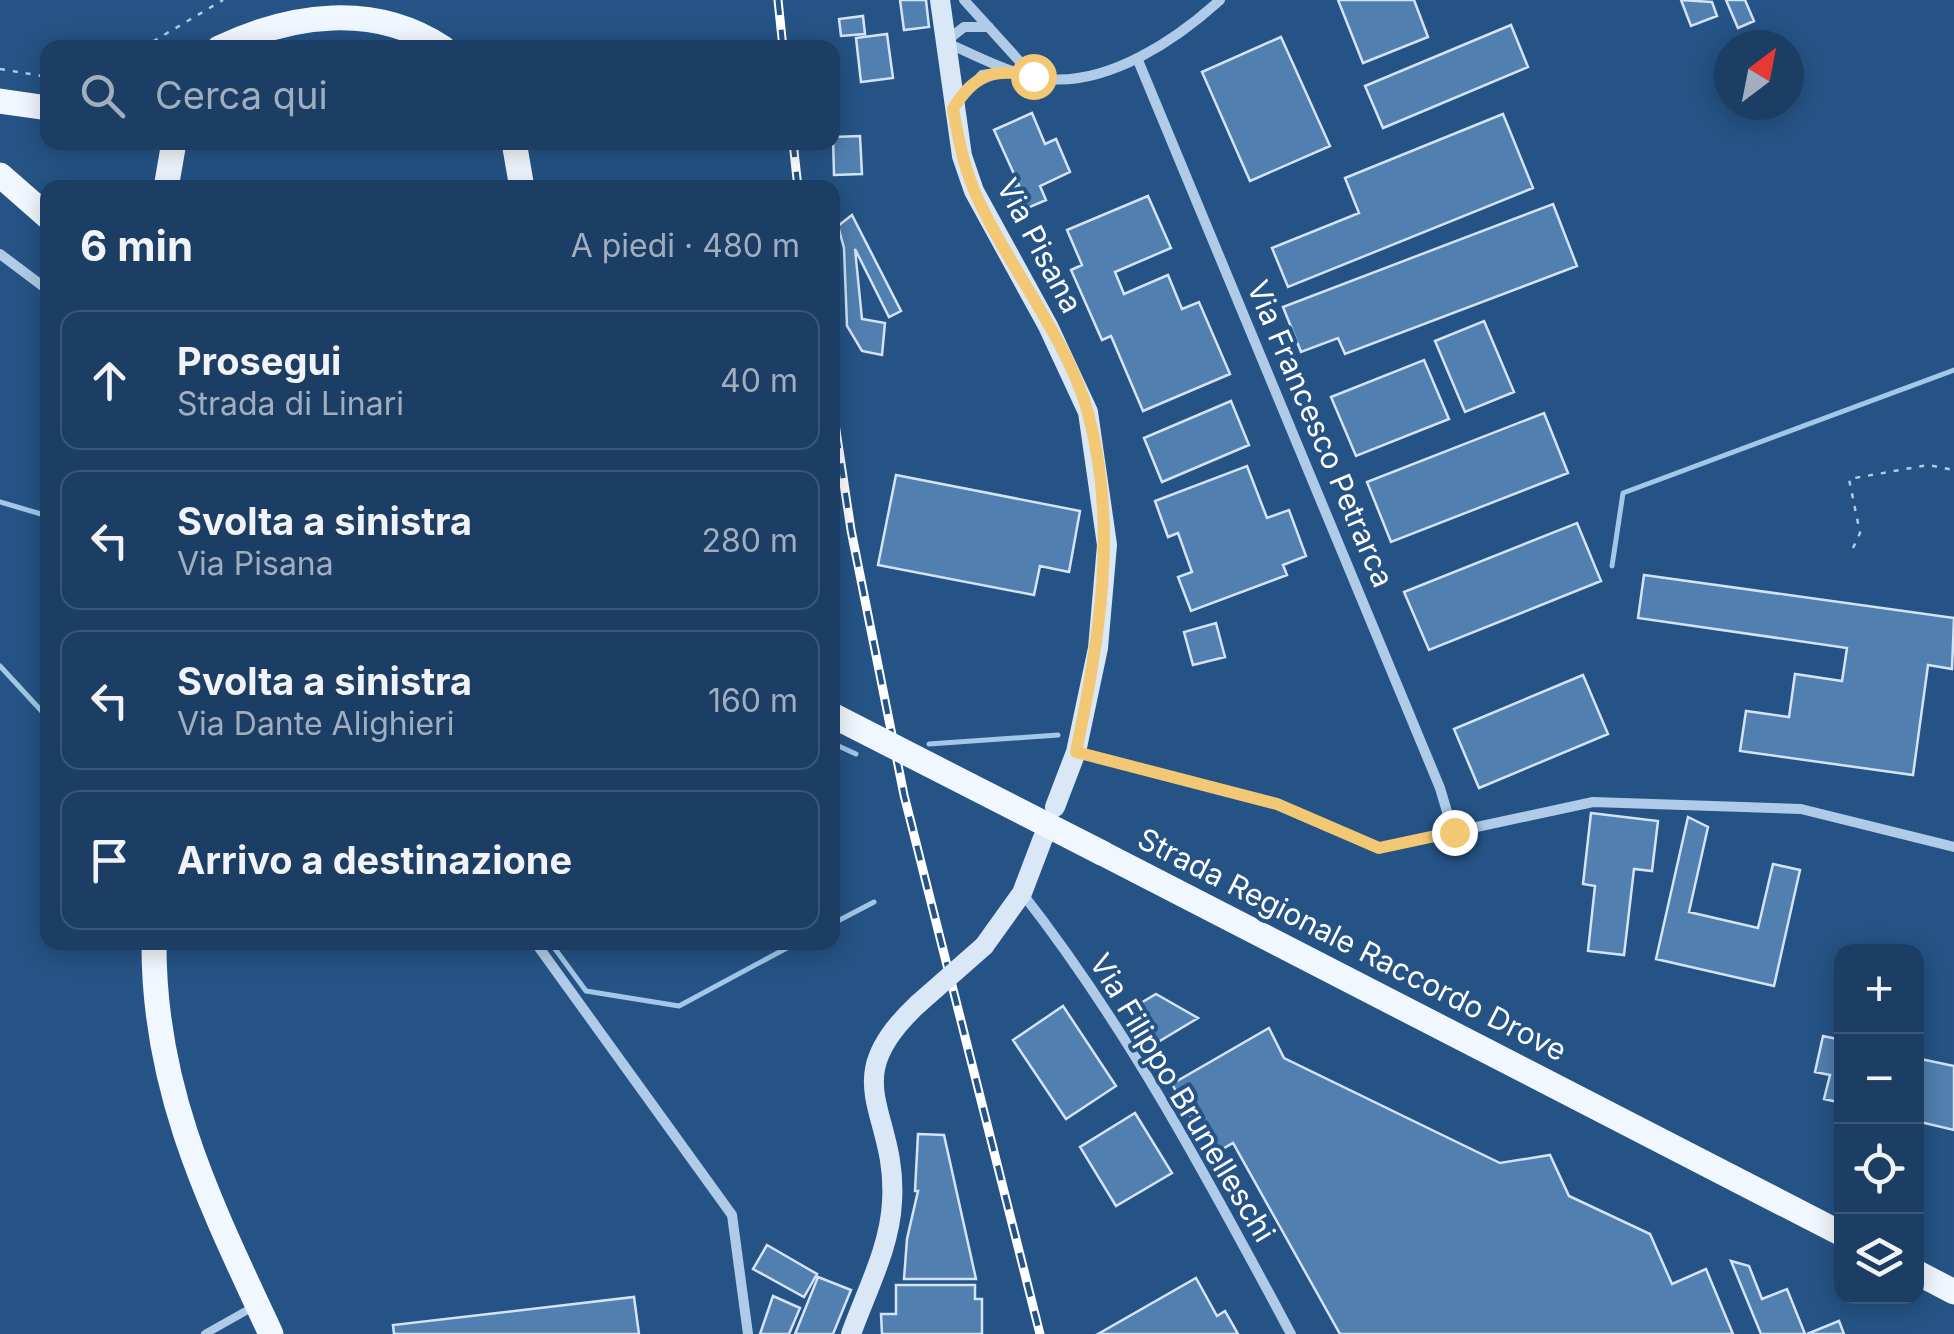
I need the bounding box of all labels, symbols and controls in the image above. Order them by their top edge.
north arrow [1714,30,1804,120]
search box [40,40,840,150]
route start [1011,54,1057,100]
icon: search [75,68,130,123]
text: Cerca qui [155,72,328,118]
street label: Via Pisana [989,172,1090,319]
text: 6 min [80,220,193,271]
text: A piedi · 480 m [571,226,800,265]
street label: Via Francesco Petrarca [1240,275,1402,592]
text: Prosegui [177,338,341,384]
icon: ahead [82,353,137,408]
text: 40 m [720,361,798,400]
text: Strada di Linari [177,384,404,423]
text: Svolta a sinistra [177,498,472,544]
icon: left [82,513,137,568]
text: 280 m [701,521,798,560]
text: Via Pisana [177,544,334,583]
text: Svolta a sinistra [177,658,472,704]
icon: left [82,673,137,728]
text: 160 m [708,681,798,720]
text: Via Dante Alighieri [177,704,454,743]
route end [1432,810,1478,856]
street label: Strada Regionale Raccordo Drove [1132,820,1573,1068]
icon: arrive [82,833,137,888]
text: Arrivo a destinazione [177,837,572,883]
map controls [1834,944,1924,1304]
button: + [1834,944,1924,1034]
street label: Via Filippo Brunelleschi [1082,947,1283,1248]
button: − [1834,1034,1924,1124]
button: locate [1834,1124,1924,1214]
button: layers [1834,1214,1924,1304]

